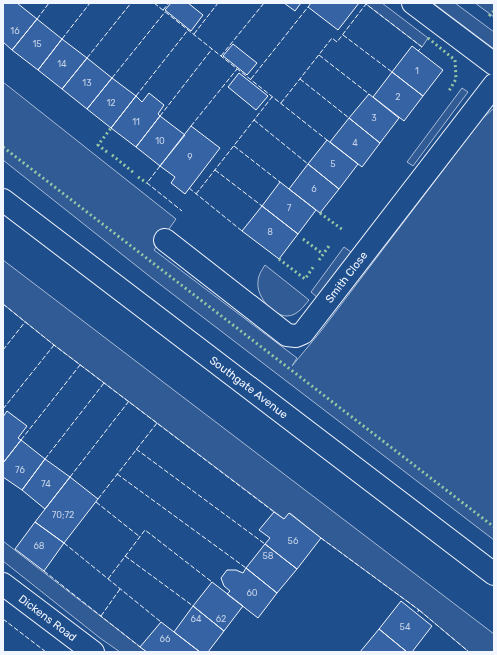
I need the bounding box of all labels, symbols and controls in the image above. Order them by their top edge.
house number: 16 [10,26,20,36]
house number: 15 [32,39,42,49]
house number: 14 [57,59,67,69]
house number: 1 [415,66,419,76]
house number: 13 [82,78,92,88]
house number: 2 [395,92,401,102]
house number: 12 [106,98,116,108]
house number: 3 [371,113,377,123]
house number: 11 [132,117,140,127]
house number: 10 [155,136,165,146]
house number: 4 [352,138,358,148]
house number: 9 [187,152,193,162]
house number: 5 [330,159,336,169]
house number: 6 [311,184,317,194]
house number: 7 [287,203,292,213]
house number: 8 [267,227,273,237]
street label: Smith Close [322,249,370,305]
street label: Southgate Avenue [207,353,290,421]
house number: 76 [15,465,25,475]
house number: 74 [41,479,51,489]
house number: 70;72 [52,510,74,520]
house number: 56 [288,536,299,546]
house number: 68 [33,541,45,551]
house number: 58 [262,551,274,561]
house number: 60 [246,588,258,598]
street label: Dickens Road [16,592,79,644]
house number: 64 [190,614,202,624]
house number: 62 [216,614,226,624]
house number: 54 [400,622,411,632]
house number: 66 [160,634,171,644]

